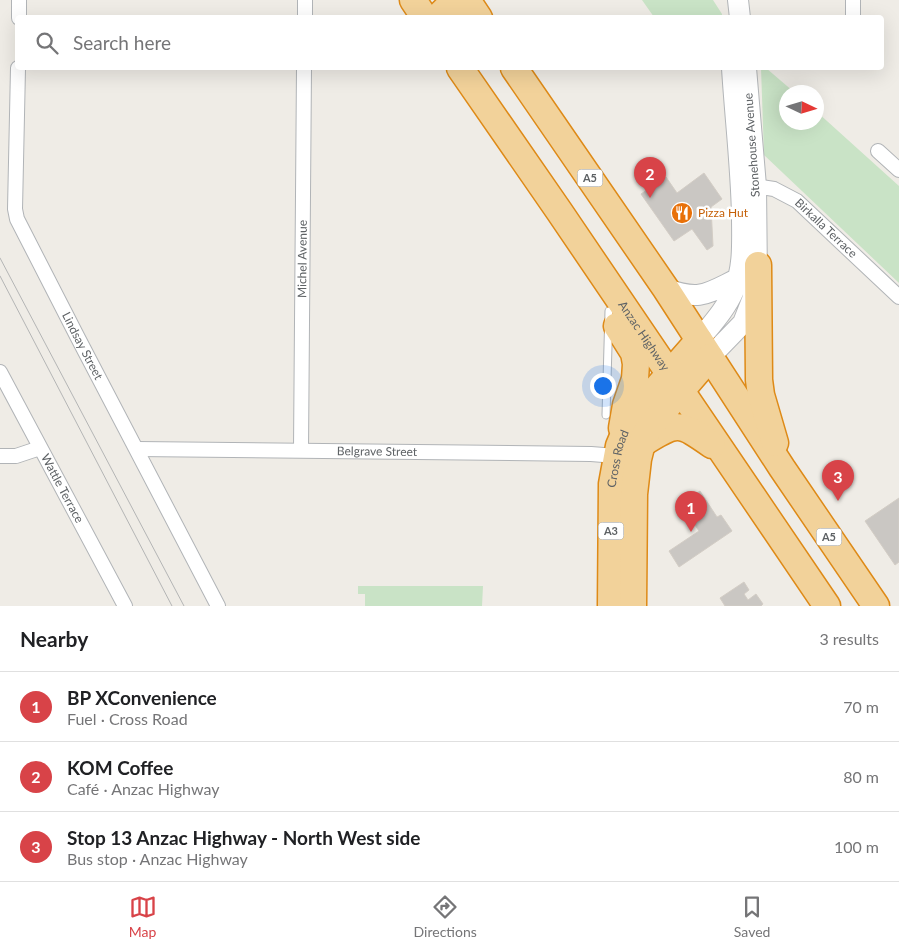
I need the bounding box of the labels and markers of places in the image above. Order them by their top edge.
pin: 2 [634,157,666,198]
restaurant icon: Pizza Hut [670,201,694,225]
place label: Pizza Hut [698,205,749,220]
pin: 3 [822,460,854,501]
pin: 1 [675,491,707,532]

